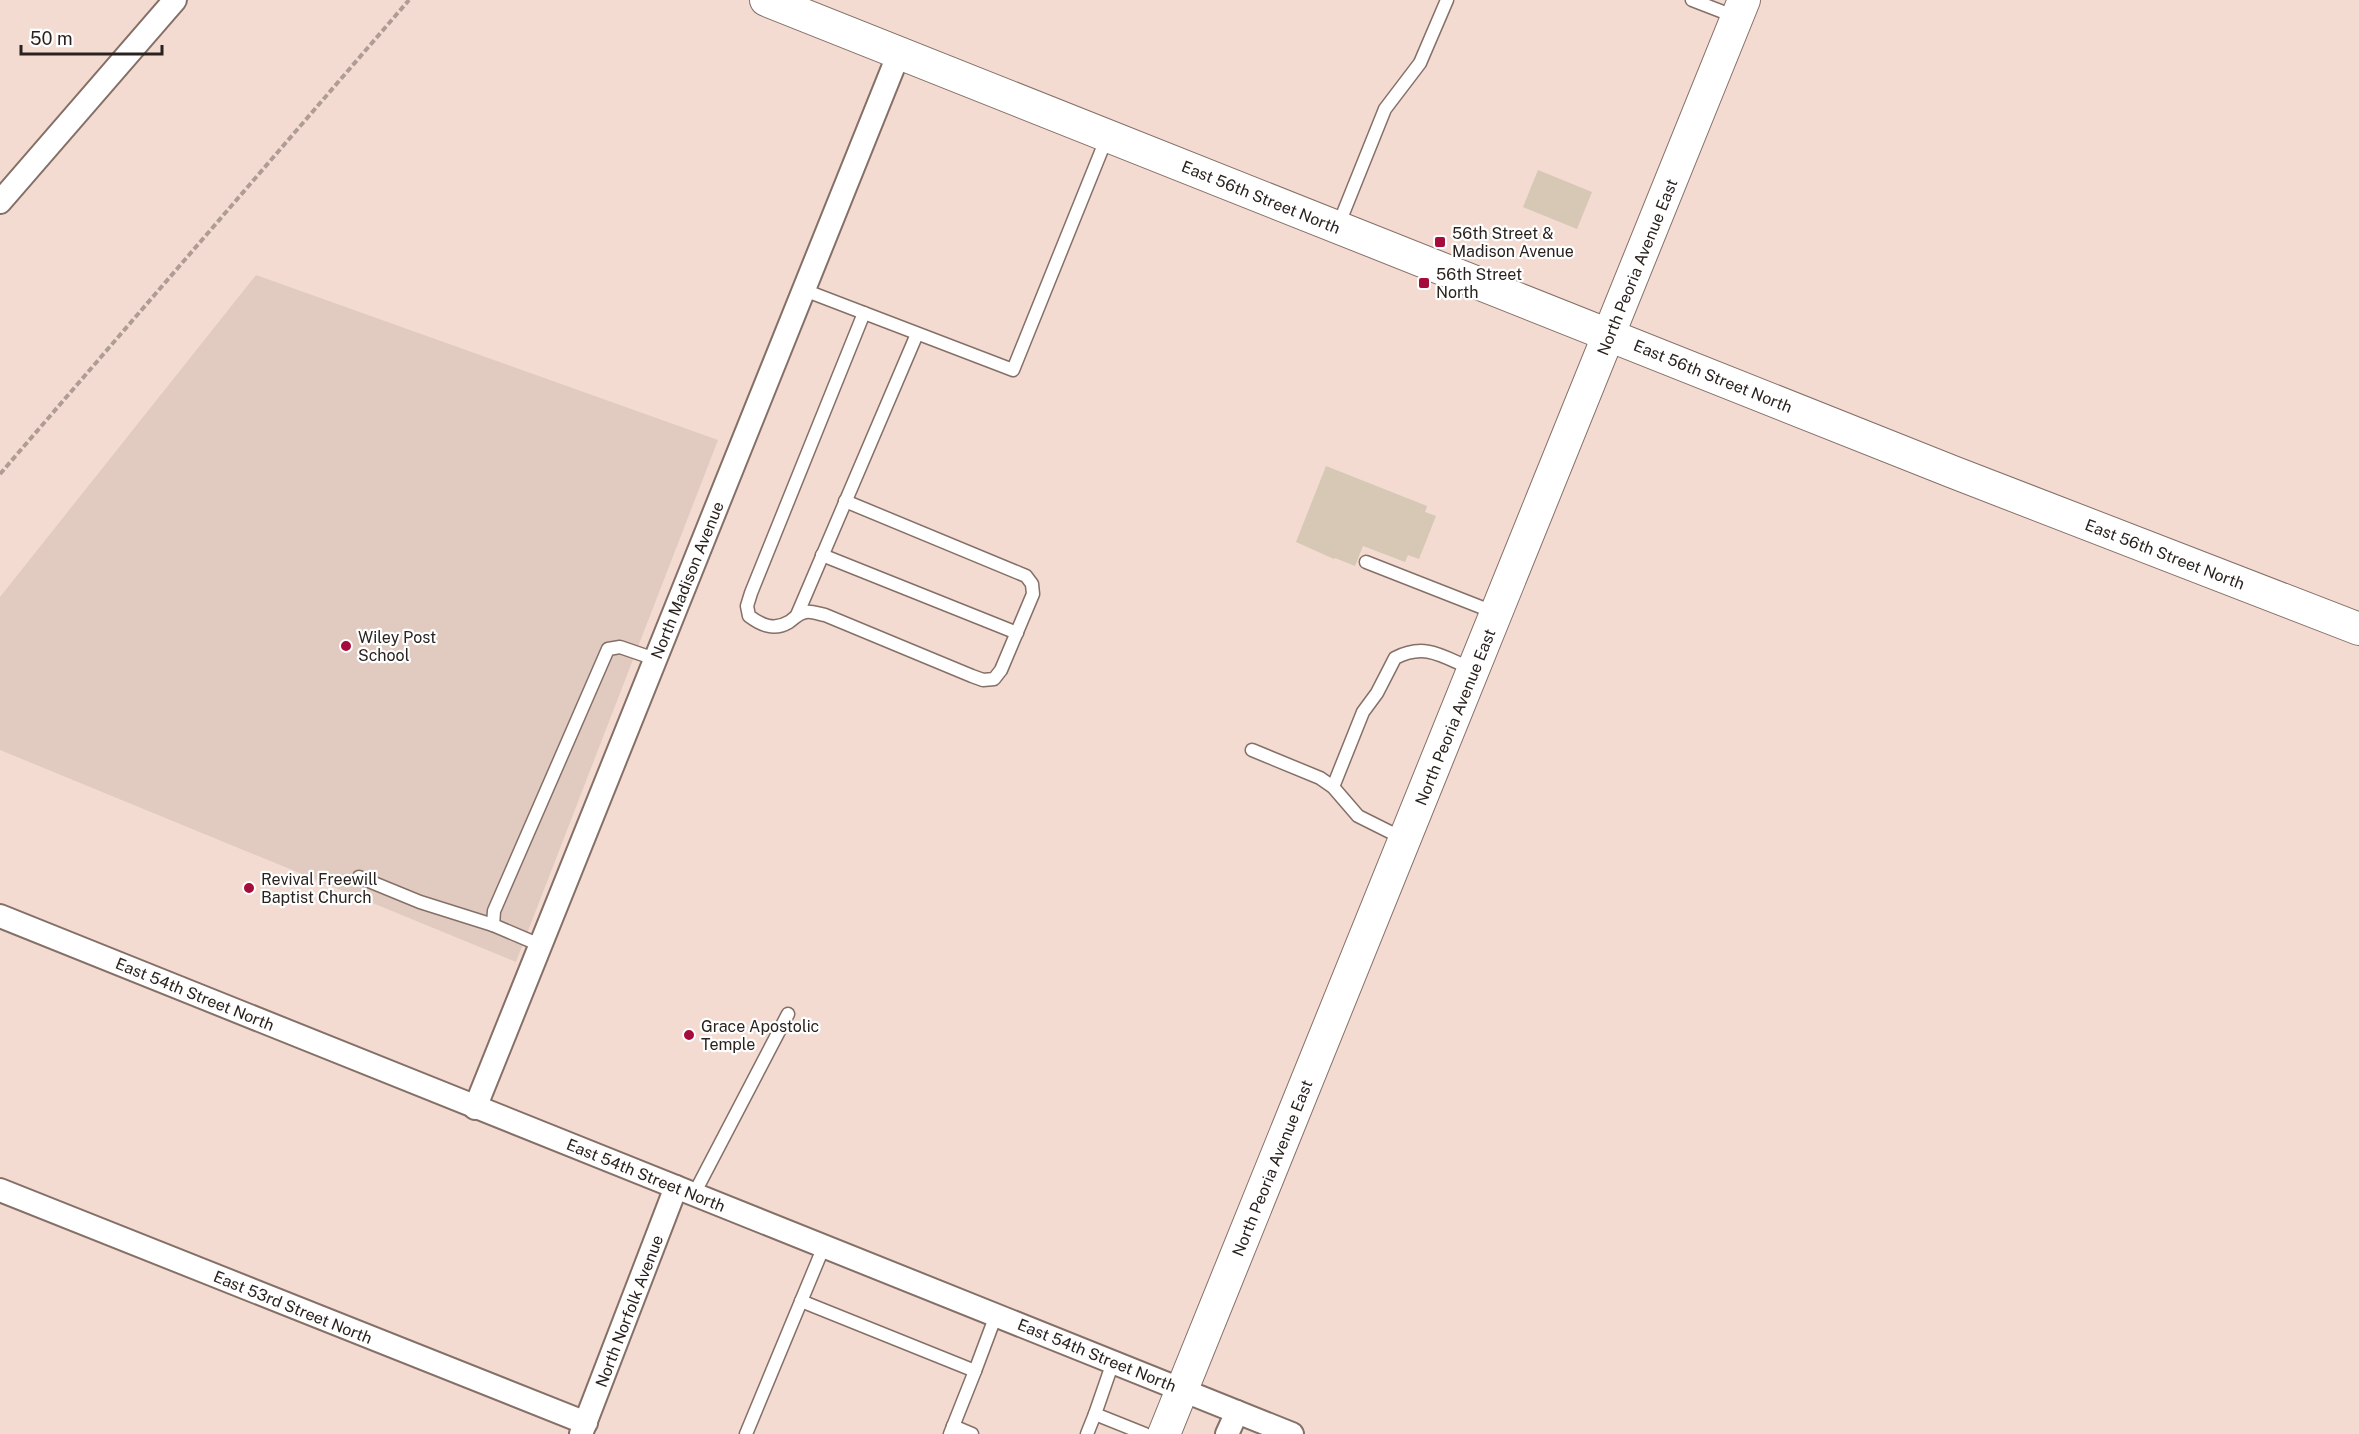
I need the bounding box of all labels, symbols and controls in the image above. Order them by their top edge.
scale bar [21,18,162,56]
text: 50 m [30,28,73,49]
street label: East 56th Street North [1179,157,1343,238]
street label: North Peoria Avenue East [1593,176,1682,358]
place label: 56th Street & Madison Avenue [1452,224,1574,261]
marker: 56th Street & Madison Avenue [1433,235,1447,249]
place label: 56th Street North [1436,265,1522,302]
marker: 56th Street North [1417,276,1431,290]
street label: East 56th Street North [1631,336,1795,417]
street label: North Madison Avenue [647,499,728,662]
street label: East 56th Street North [2082,515,2247,594]
street label: North Peoria Avenue East [1411,626,1500,808]
place label: Wiley Post School [358,628,436,665]
marker: Wiley Post School [339,639,353,653]
place label: Revival Freewill Baptist Church [261,870,378,907]
marker: Revival Freewill Baptist Church [242,881,256,895]
street label: East 54th Street North [113,954,277,1035]
place label: Grace Apostolic Temple [701,1017,819,1054]
marker: Grace Apostolic Temple [682,1028,696,1042]
street label: North Peoria Avenue East [1228,1077,1317,1259]
street label: East 54th Street North [564,1135,728,1216]
street label: North Norfolk Avenue [592,1232,667,1390]
street label: East 53rd Street North [211,1267,375,1348]
street label: East 54th Street North [1015,1315,1179,1396]

